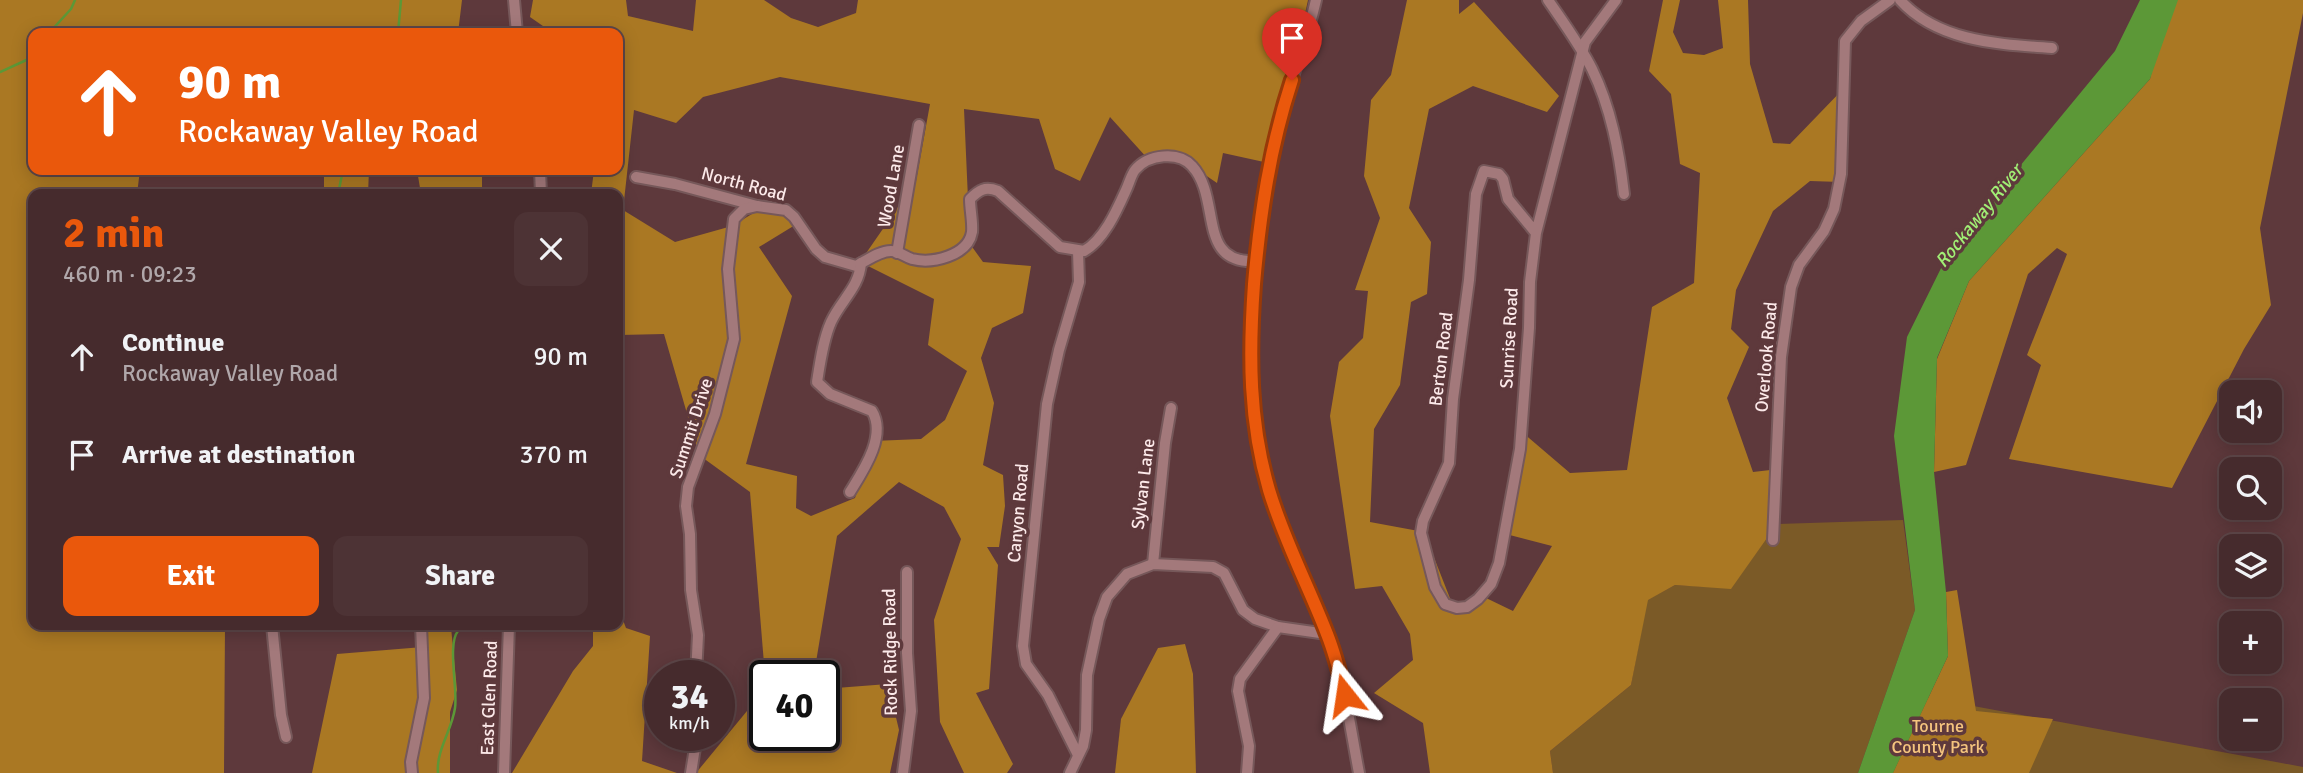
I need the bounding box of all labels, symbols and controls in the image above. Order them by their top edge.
pin [1262,8,1322,80]
icon: arrive [1273,19,1311,57]
text: 90 m [178,52,281,112]
icon: ahead [63,56,154,147]
text: Rockaway Valley Road [178,112,479,151]
street label: Wood Lane [873,143,909,229]
water label: Rockaway River [1930,157,2030,273]
street label: North Road [699,162,789,206]
text: 2 min [63,208,164,259]
button: close [514,212,588,286]
text: 460 m · 09:23 [63,260,197,289]
street label: Sunrise Road [1495,287,1523,389]
street label: Overlook Road [1750,301,1782,413]
street label: Berton Road [1424,311,1458,407]
text: Continue [122,327,224,359]
icon: ahead [63,338,101,376]
text: 90 m [533,341,588,373]
text: Rockaway Valley Road [122,359,338,388]
street label: Summit Drive [664,375,718,481]
map controls [2219,380,2282,751]
button: sound [2219,380,2282,443]
icon: arrive [63,436,101,474]
street label: Sylvan Lane [1127,437,1159,531]
text: Arrive at destination [122,439,355,471]
text: 370 m [519,439,588,471]
button: search [2219,457,2282,520]
street label: Canyon Road [1003,463,1033,563]
button: layers [2219,534,2282,597]
button: Exit [63,536,319,616]
button: Share [333,536,588,616]
street label: Rock Ridge Road [878,588,902,716]
button: + [2219,611,2282,674]
street label: East Glen Road [476,640,502,756]
position arrow [1308,658,1382,732]
speed limit sign: 40 [749,660,840,751]
text: 34 [671,675,708,718]
button: − [2219,688,2282,751]
text: km/h [669,712,710,734]
park label: Tourne County Park [1891,715,1985,758]

